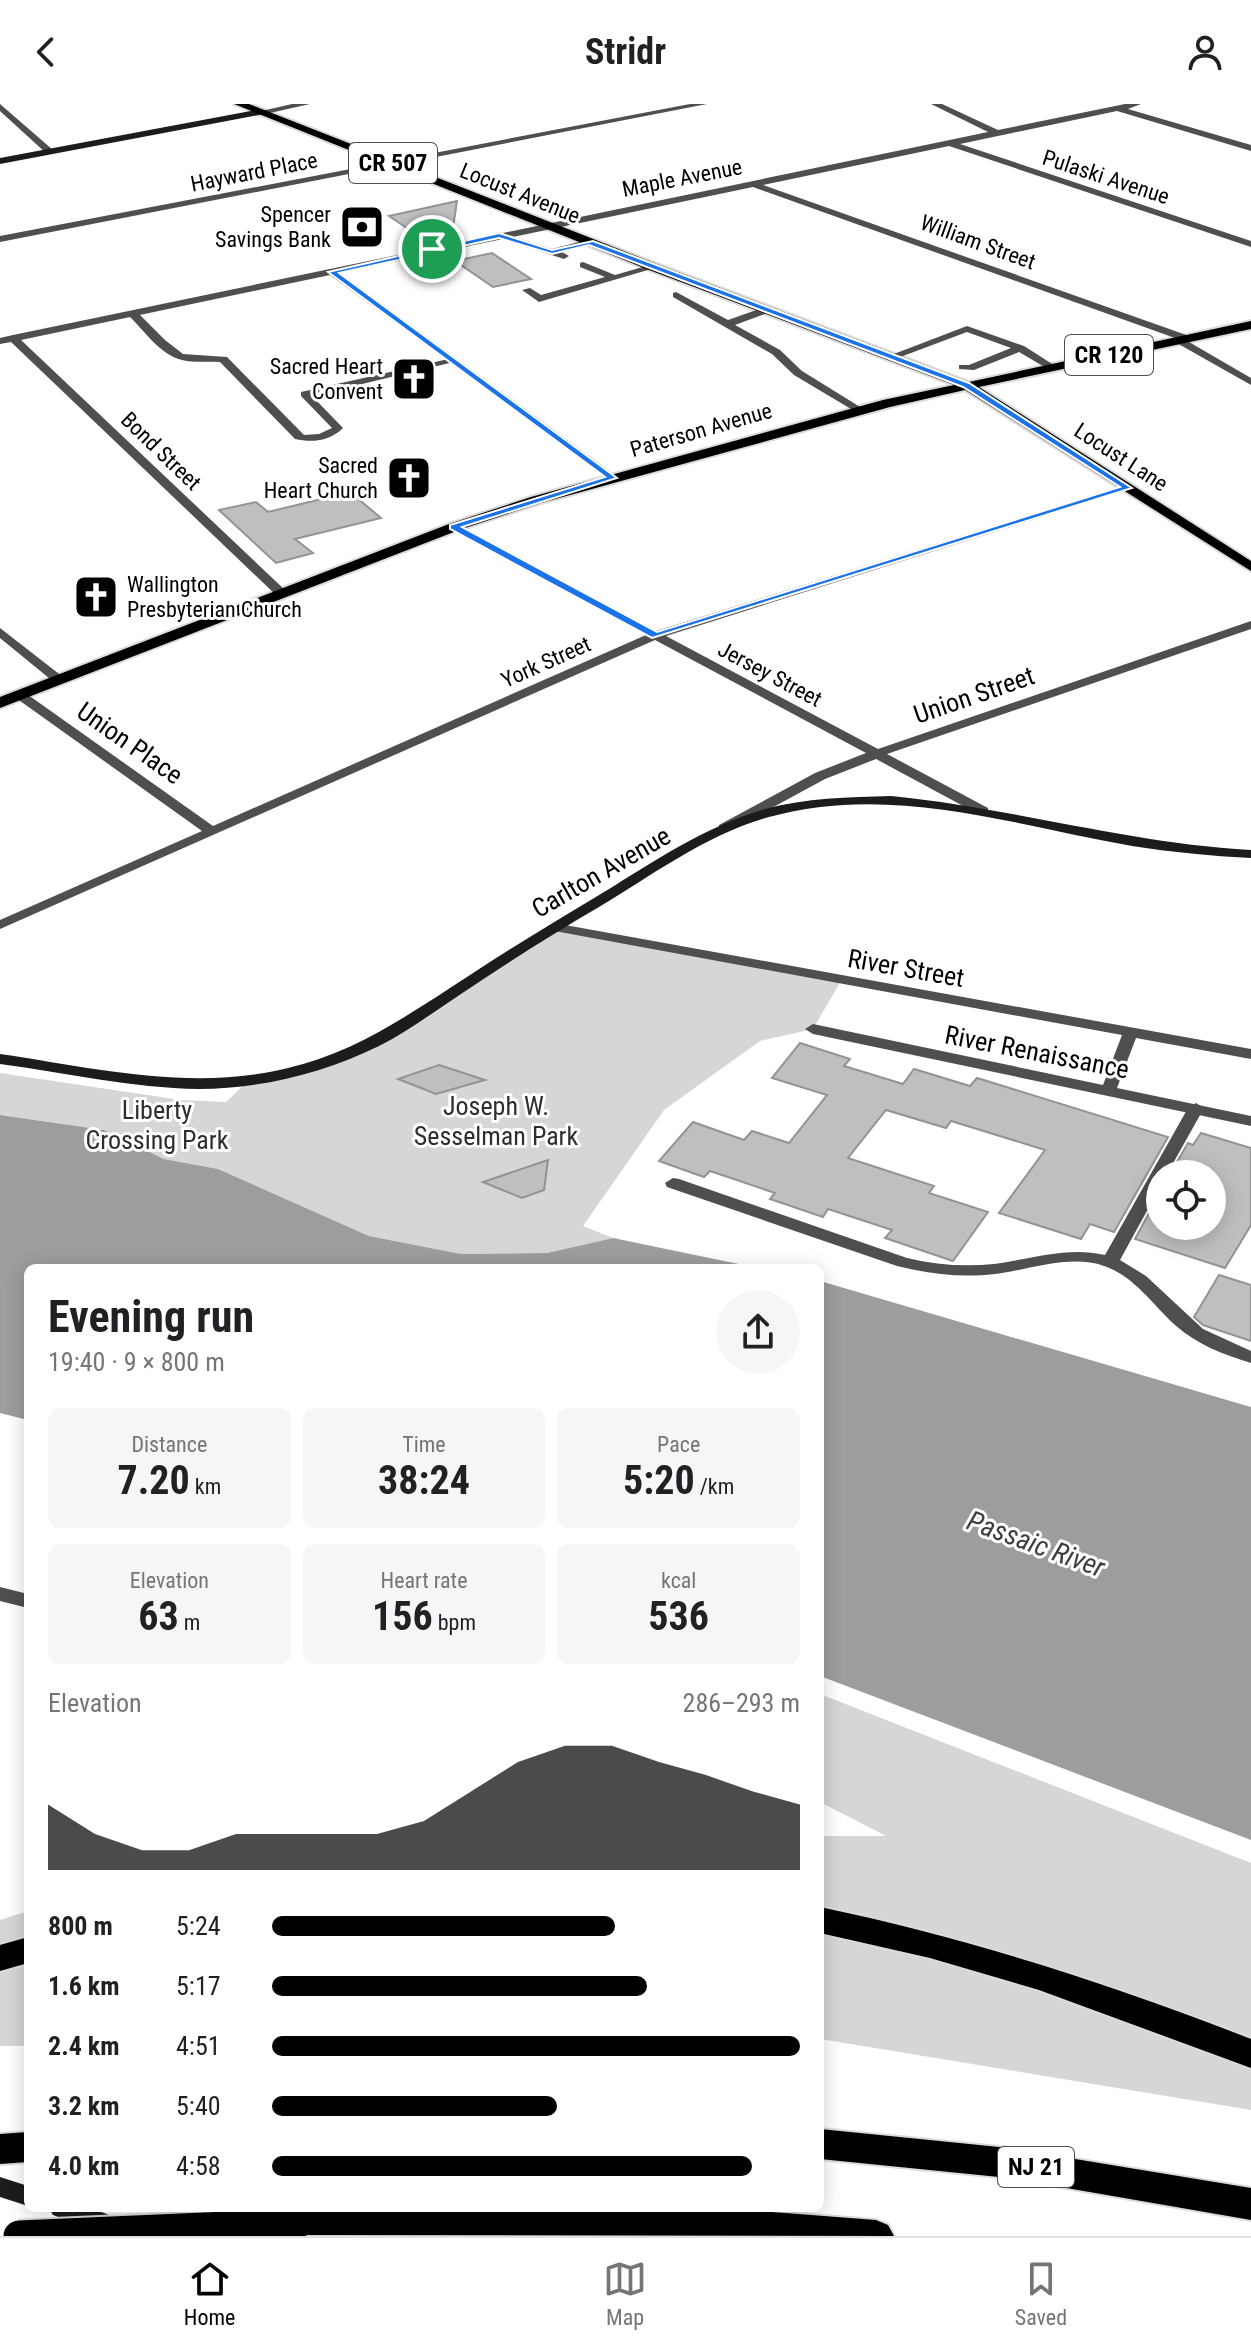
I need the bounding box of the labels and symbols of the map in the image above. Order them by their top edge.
road number: CR 507 [349,143,437,183]
street label: Pulaski Avenue [1039,145,1173,209]
street label: Hayward Place [188,147,320,197]
street label: Maple Avenue [620,154,744,202]
street label: Locust Avenue [456,158,584,228]
place label: Spencer Savings Bank [215,202,331,252]
bank icon: Spencer Savings Bank [338,203,386,251]
street label: William Street [917,210,1039,274]
pin [398,215,466,283]
road number: CR 120 [1065,335,1153,375]
place label: Sacred Heart Convent [270,354,383,404]
church icon: Sacred Heart Convent [390,355,438,403]
street label: Paterson Avenue [627,398,775,462]
street label: Bond Street [116,407,206,495]
street label: Locust Lane [1070,418,1172,496]
place label: Sacred Heart Church [264,453,378,503]
church icon: Sacred Heart Church [385,454,433,502]
place label: Wallington Presbyterian Church [127,572,302,622]
church icon: Wallington Presbyterian Church [72,573,120,621]
street label: York Street [497,631,595,693]
street label: Jersey Street [714,636,826,712]
street label: Union Street [910,660,1038,730]
street label: Union Place [72,696,188,790]
street label: Carlton Avenue [526,820,676,924]
street label: River Street [845,943,967,993]
street label: River Renaissance [942,1019,1132,1085]
park label: Joseph W. Sesselman Park [414,1091,579,1151]
park label: Liberty Crossing Park [86,1095,229,1155]
water label: Passaic River [963,1504,1110,1584]
road number: NJ 21 [998,2147,1074,2187]

